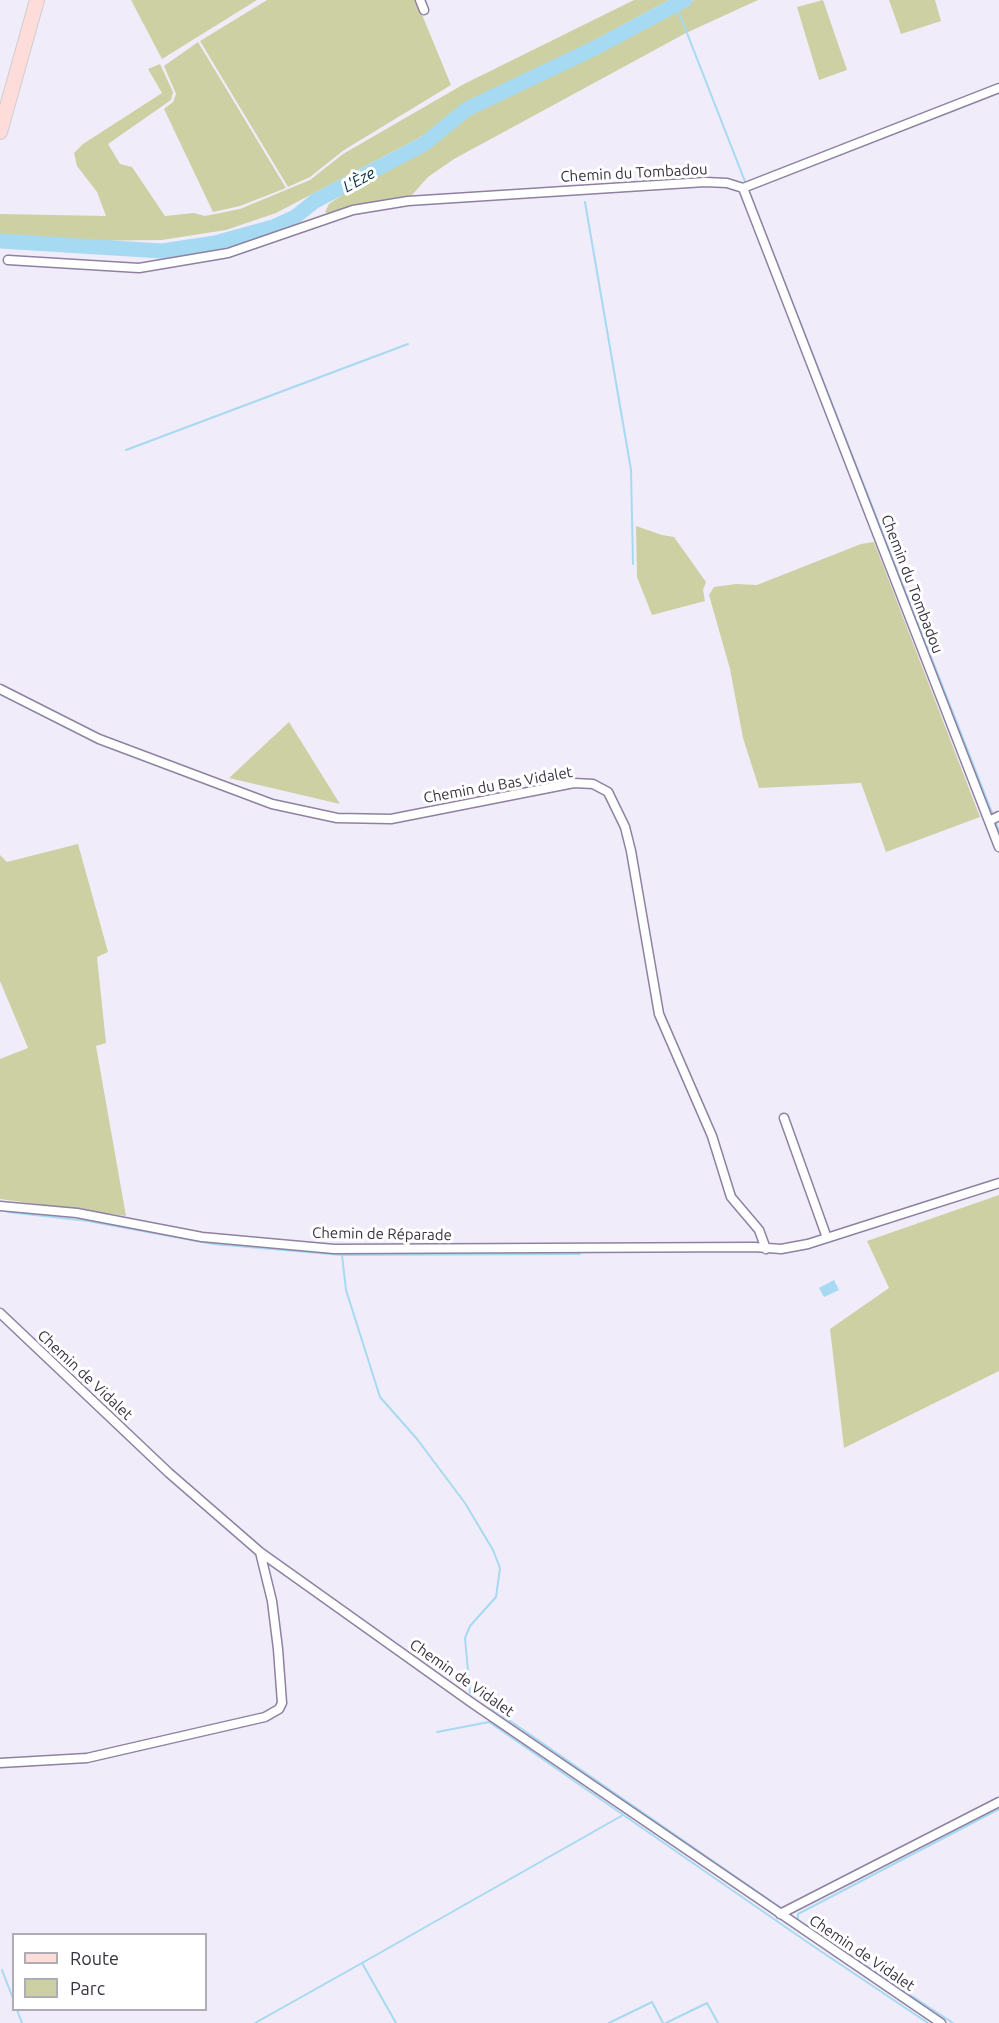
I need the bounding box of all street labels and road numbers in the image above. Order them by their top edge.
street label: Chemin du Tombadou [560,160,708,186]
street label: Chemin du Tombadou [877,512,947,656]
street label: Chemin du Bas Vidalet [422,763,574,807]
street label: Chemin de Réparade [312,1224,452,1244]
street label: Chemin de Vidalet [34,1326,136,1424]
street label: Chemin de Vidalet [406,1635,518,1721]
street label: Chemin de Vidalet [806,1911,918,1995]

